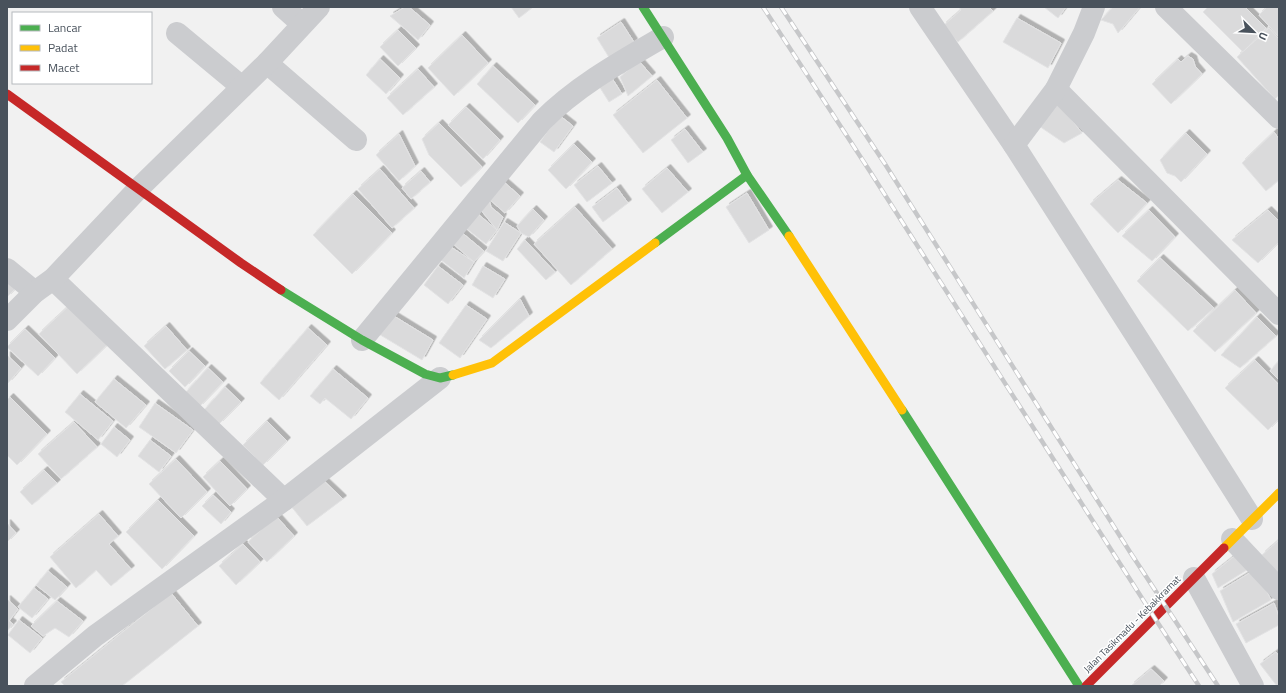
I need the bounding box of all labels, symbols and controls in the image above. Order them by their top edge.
legend [12,12,152,84]
north arrow [1234,12,1274,52]
text: Lancar [48,18,82,37]
text: U [1254,30,1272,43]
text: Padat [48,38,78,57]
text: Macet [48,58,80,77]
street label: Jalan Tasikmadu - Kebakkramat [1080,572,1184,676]

